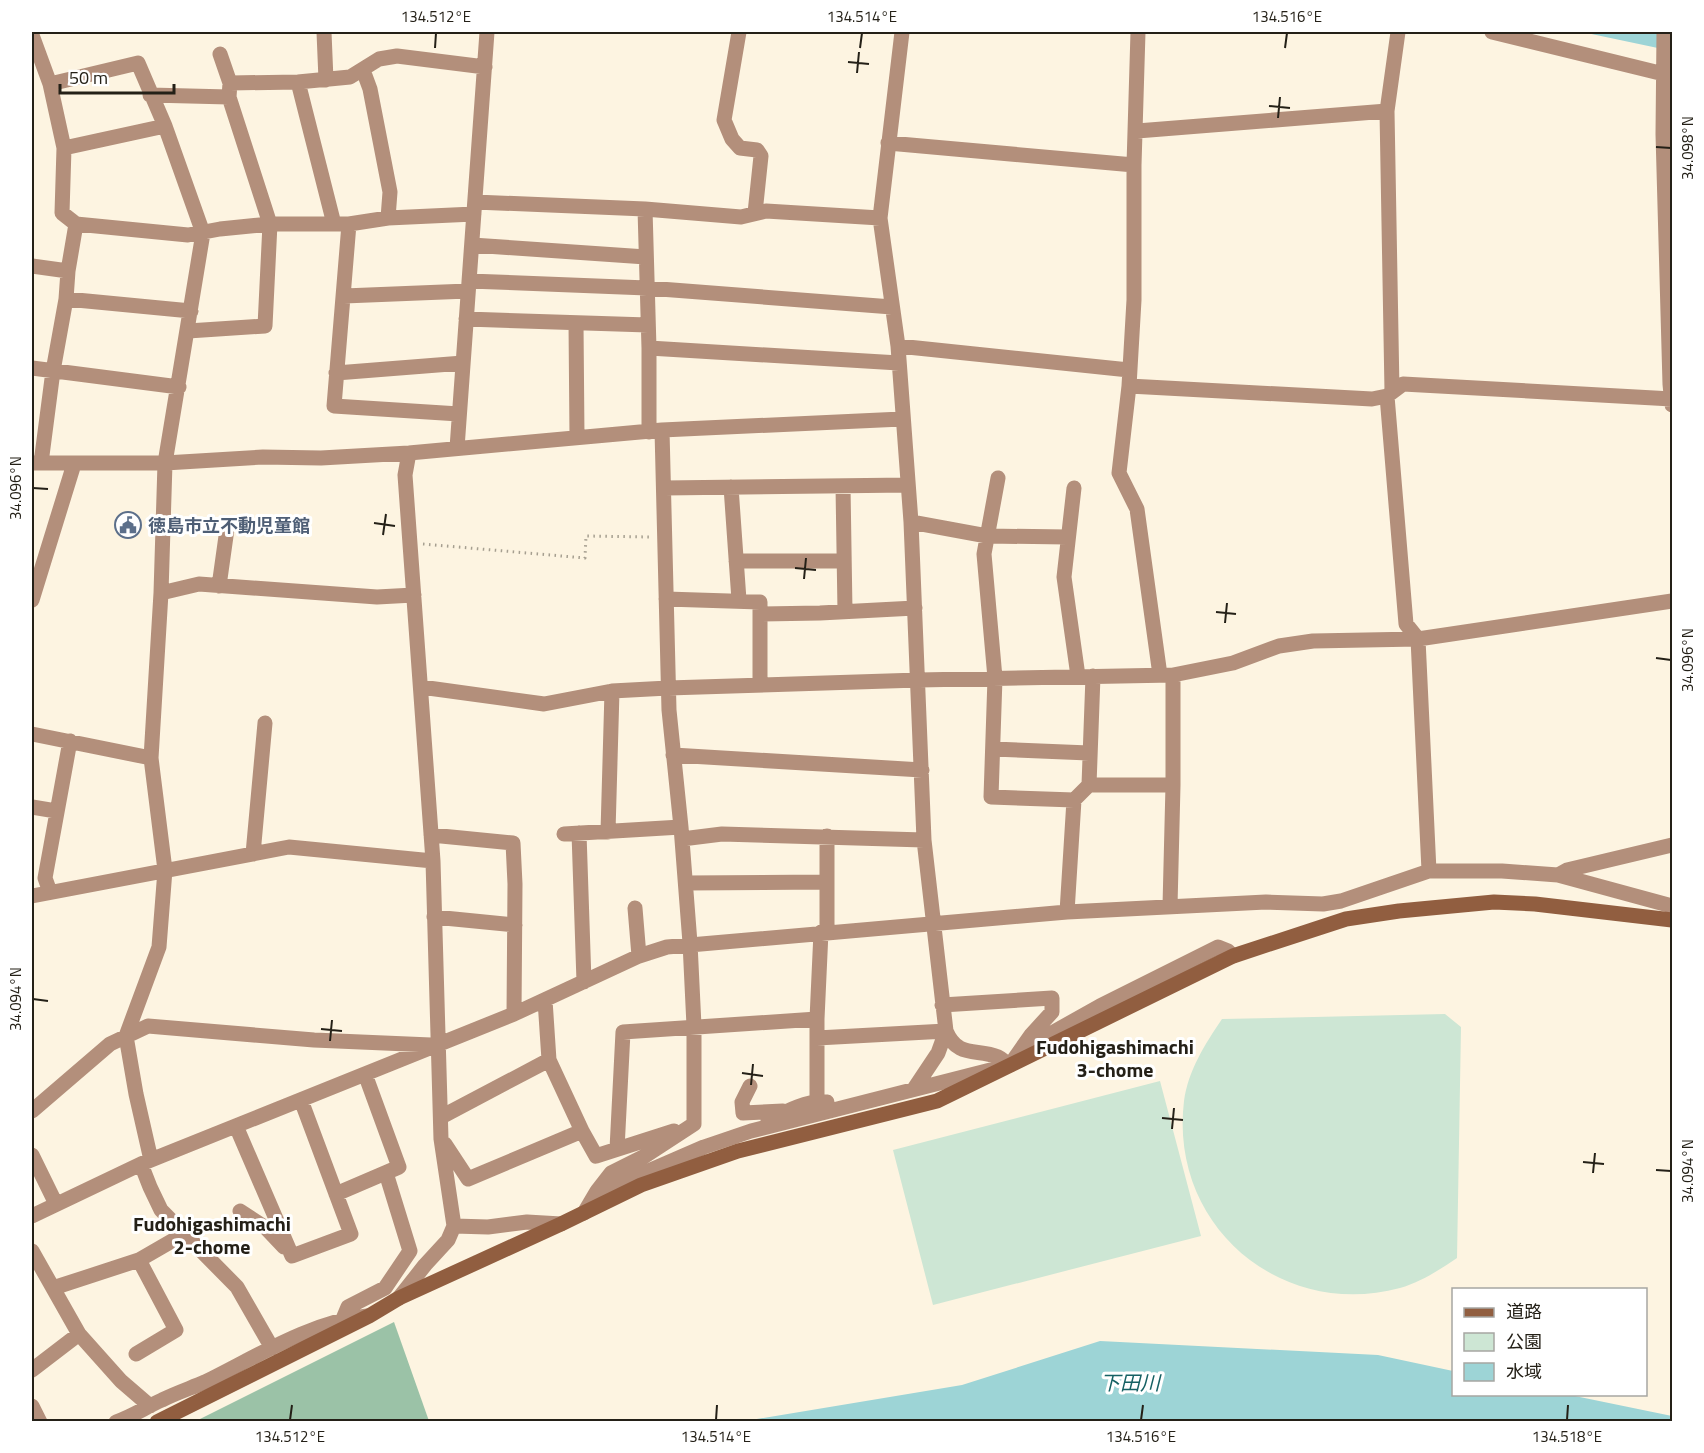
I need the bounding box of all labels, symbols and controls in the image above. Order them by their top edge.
text: 134.512°E [401,5,471,28]
text: 134.514°E [827,5,897,28]
text: 134.516°E [1252,5,1322,28]
scale bar [60,57,174,95]
text: 50 m [69,64,108,91]
text: 34.098°N [1676,116,1699,180]
text: 34.096°N [4,456,27,520]
public building icon: 徳島市立不動児童館 [113,510,143,540]
place label: 徳島市立不動児童館 [148,512,310,539]
text: 34.096°N [1676,628,1699,692]
text: 34.094°N [4,967,27,1031]
district label: Fudohigashimachi 3-chome [1036,1031,1194,1085]
text: 34.094°N [1676,1139,1699,1203]
district label: Fudohigashimachi 2-chome [133,1208,291,1262]
legend [1452,1288,1647,1396]
text: 道路 [1506,1298,1542,1325]
text: 公園 [1506,1328,1542,1355]
text: 水域 [1506,1358,1542,1385]
water label: 下田川 [1100,1367,1162,1398]
text: 134.512°E [255,1425,325,1448]
text: 134.514°E [681,1425,751,1448]
text: 134.516°E [1106,1425,1176,1448]
text: 134.518°E [1532,1425,1602,1448]

